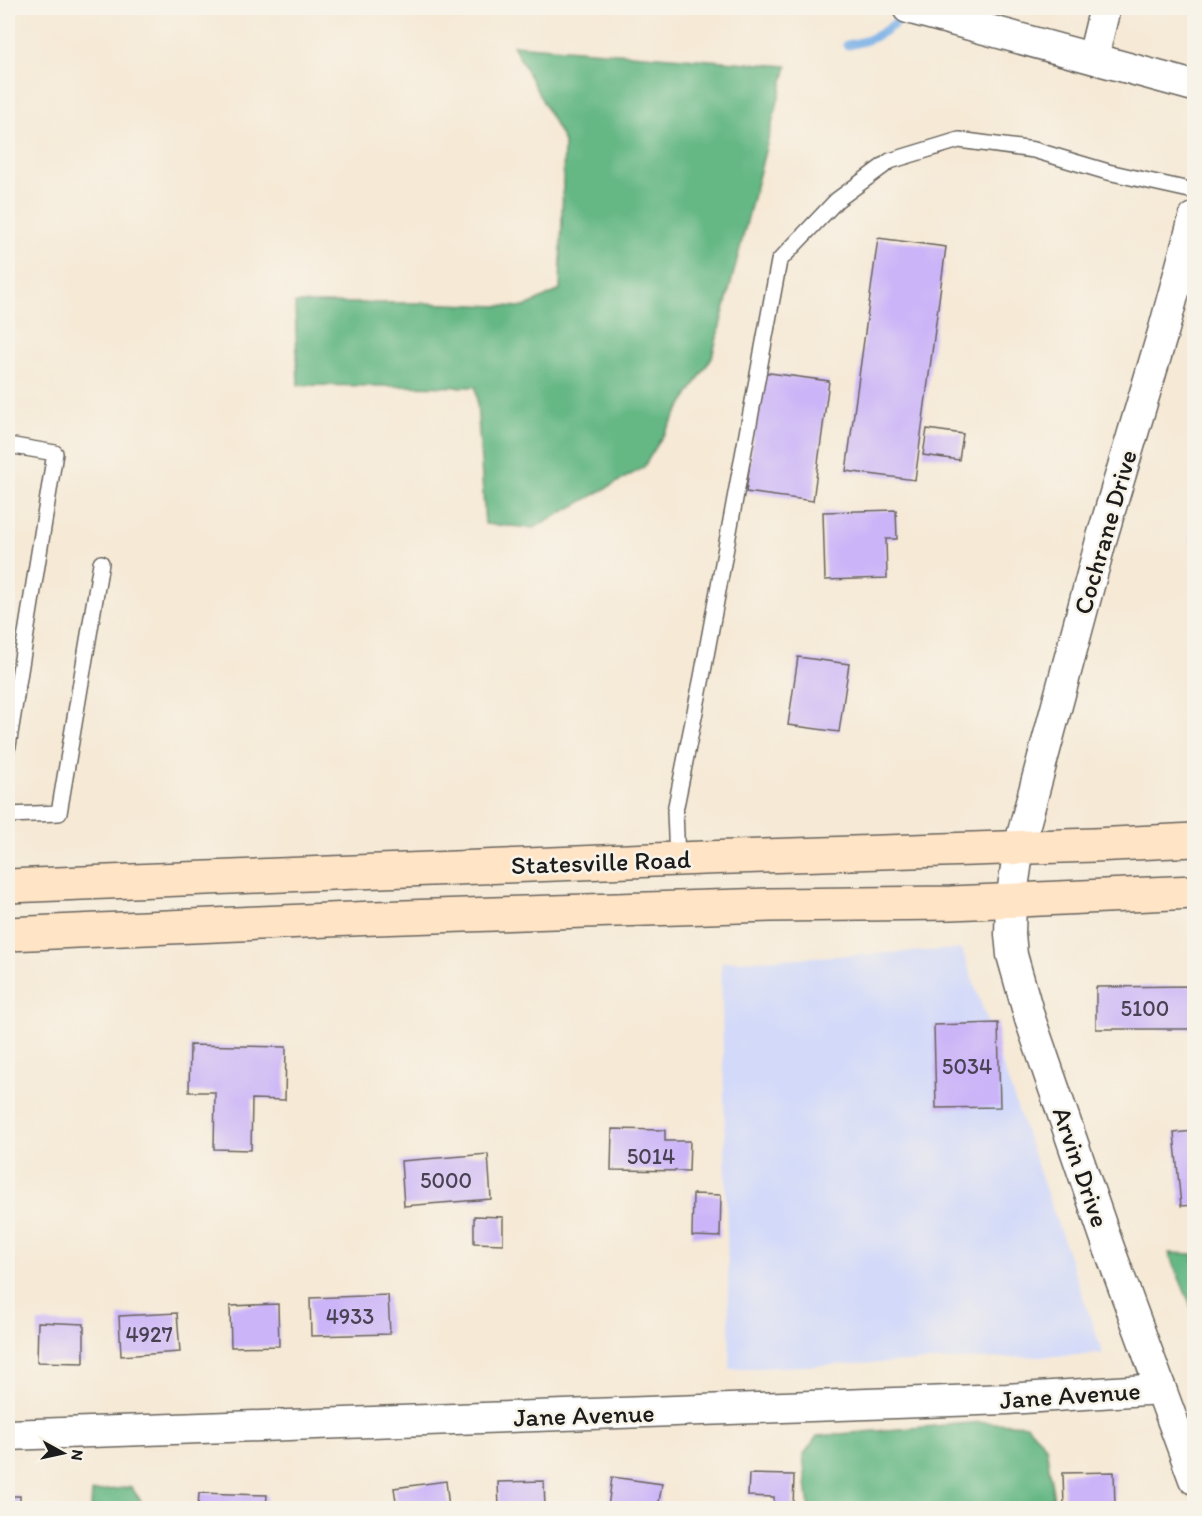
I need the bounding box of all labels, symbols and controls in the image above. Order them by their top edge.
street label: Cochrane Drive [1066,446,1144,618]
street label: Statesville Road [510,843,692,881]
house number: 5100 [1121,995,1169,1022]
house number: 5034 [942,1053,992,1080]
street label: Arvin Drive [1046,1103,1116,1231]
house number: 5014 [627,1143,675,1170]
house number: 5000 [420,1167,472,1194]
house number: 4933 [326,1303,374,1330]
house number: 4927 [125,1321,173,1348]
street label: Jane Avenue [998,1374,1142,1416]
street label: Jane Avenue [513,1397,655,1433]
north arrow [33,1423,93,1483]
text: N [67,1448,88,1462]

